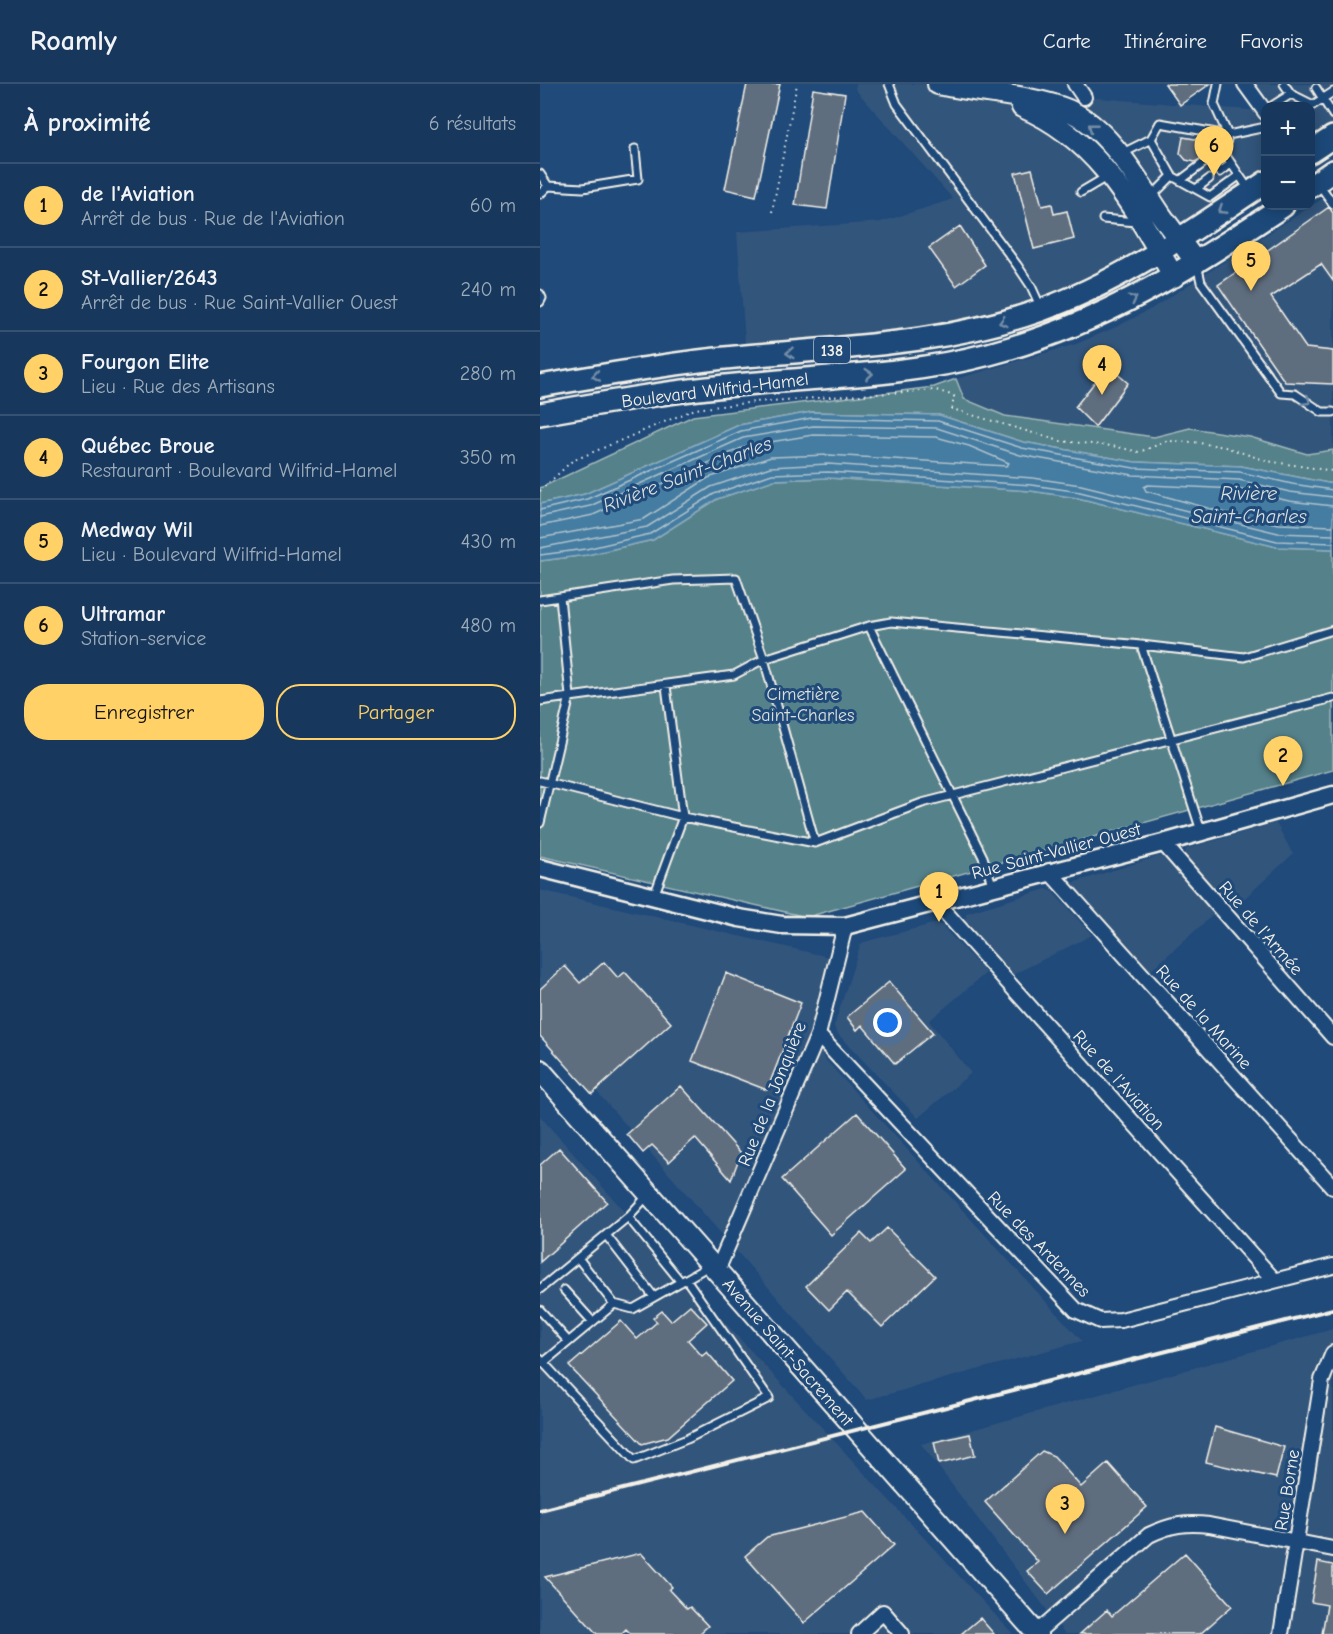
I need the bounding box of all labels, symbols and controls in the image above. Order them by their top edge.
text: Roamly [30,25,117,57]
text: Carte [1043,29,1091,53]
text: Itinéraire [1124,29,1207,53]
text: Favoris [1240,29,1303,53]
map controls [1261,102,1315,210]
button: + [1261,102,1315,156]
text: À proximité [24,108,151,138]
text: 6 résultats [429,112,516,135]
one-way arrow [1088,123,1099,134]
pin: 6 [1194,126,1234,176]
button: − [1261,156,1315,210]
text: de l'Aviation [81,181,195,207]
text: 1 [40,194,47,217]
text: 60 m [470,194,516,217]
one-way arrow [1218,203,1229,214]
text: Arrêt de bus · Rue de l'Aviation [81,207,345,230]
pin: 5 [1232,242,1270,291]
text: St-Vallier/2643 [81,265,218,291]
text: 2 [39,278,48,301]
text: 240 m [461,278,516,301]
text: Arrêt de bus · Rue Saint-Vallier Ouest [81,291,397,314]
one-way arrow [1127,295,1137,306]
one-way arrow [998,315,1009,327]
road number: 138 [814,337,850,363]
one-way arrow [785,346,794,359]
pin: 4 [1082,346,1122,395]
text: Fourgon Elite [81,349,209,375]
text: 3 [39,362,48,385]
text: 280 m [460,362,516,385]
one-way arrow [864,368,873,381]
one-way arrow [592,369,602,382]
street label: Boulevard Wilfrid-Hamel [620,369,810,412]
text: Lieu · Rue des Artisans [81,375,275,398]
one-way arrow [1301,394,1312,405]
water label: Rivière Saint-Charles [600,431,775,517]
text: Québec Broue [81,433,215,459]
text: 4 [39,446,48,469]
text: 350 m [460,446,516,469]
text: Restaurant · Boulevard Wilfrid-Hamel [81,459,397,482]
water label: Rivière Saint-Charles [1191,482,1307,528]
text: Medway Wil [81,517,193,543]
text: 5 [38,530,49,553]
text: 430 m [461,530,516,553]
text: Lieu · Boulevard Wilfrid-Hamel [81,543,342,566]
text: Ultramar [81,601,165,627]
text: 6 [38,614,49,637]
text: 480 m [461,614,516,637]
text: Station-service [81,627,206,650]
button: Enregistrer [24,684,264,740]
button: Partager [276,684,516,740]
park label: Cimetière Saint-Charles [751,684,855,726]
pin: 2 [1264,736,1302,786]
street label: Rue Saint-Vallier Ouest [969,819,1144,884]
pin: 1 [920,872,958,922]
street label: Rue de l'Armée [1214,877,1307,980]
street label: Rue de la Marine [1151,961,1256,1074]
your location [873,1008,902,1037]
street label: Rue de la Jonquière [734,1019,811,1169]
street label: Rue de l'Aviation [1068,1026,1169,1135]
street label: Rue des Ardennes [983,1187,1094,1302]
street label: Avenue Saint-Sacrement [718,1274,858,1431]
street label: Rue Borne [1271,1448,1304,1532]
pin: 3 [1046,1484,1084,1534]

